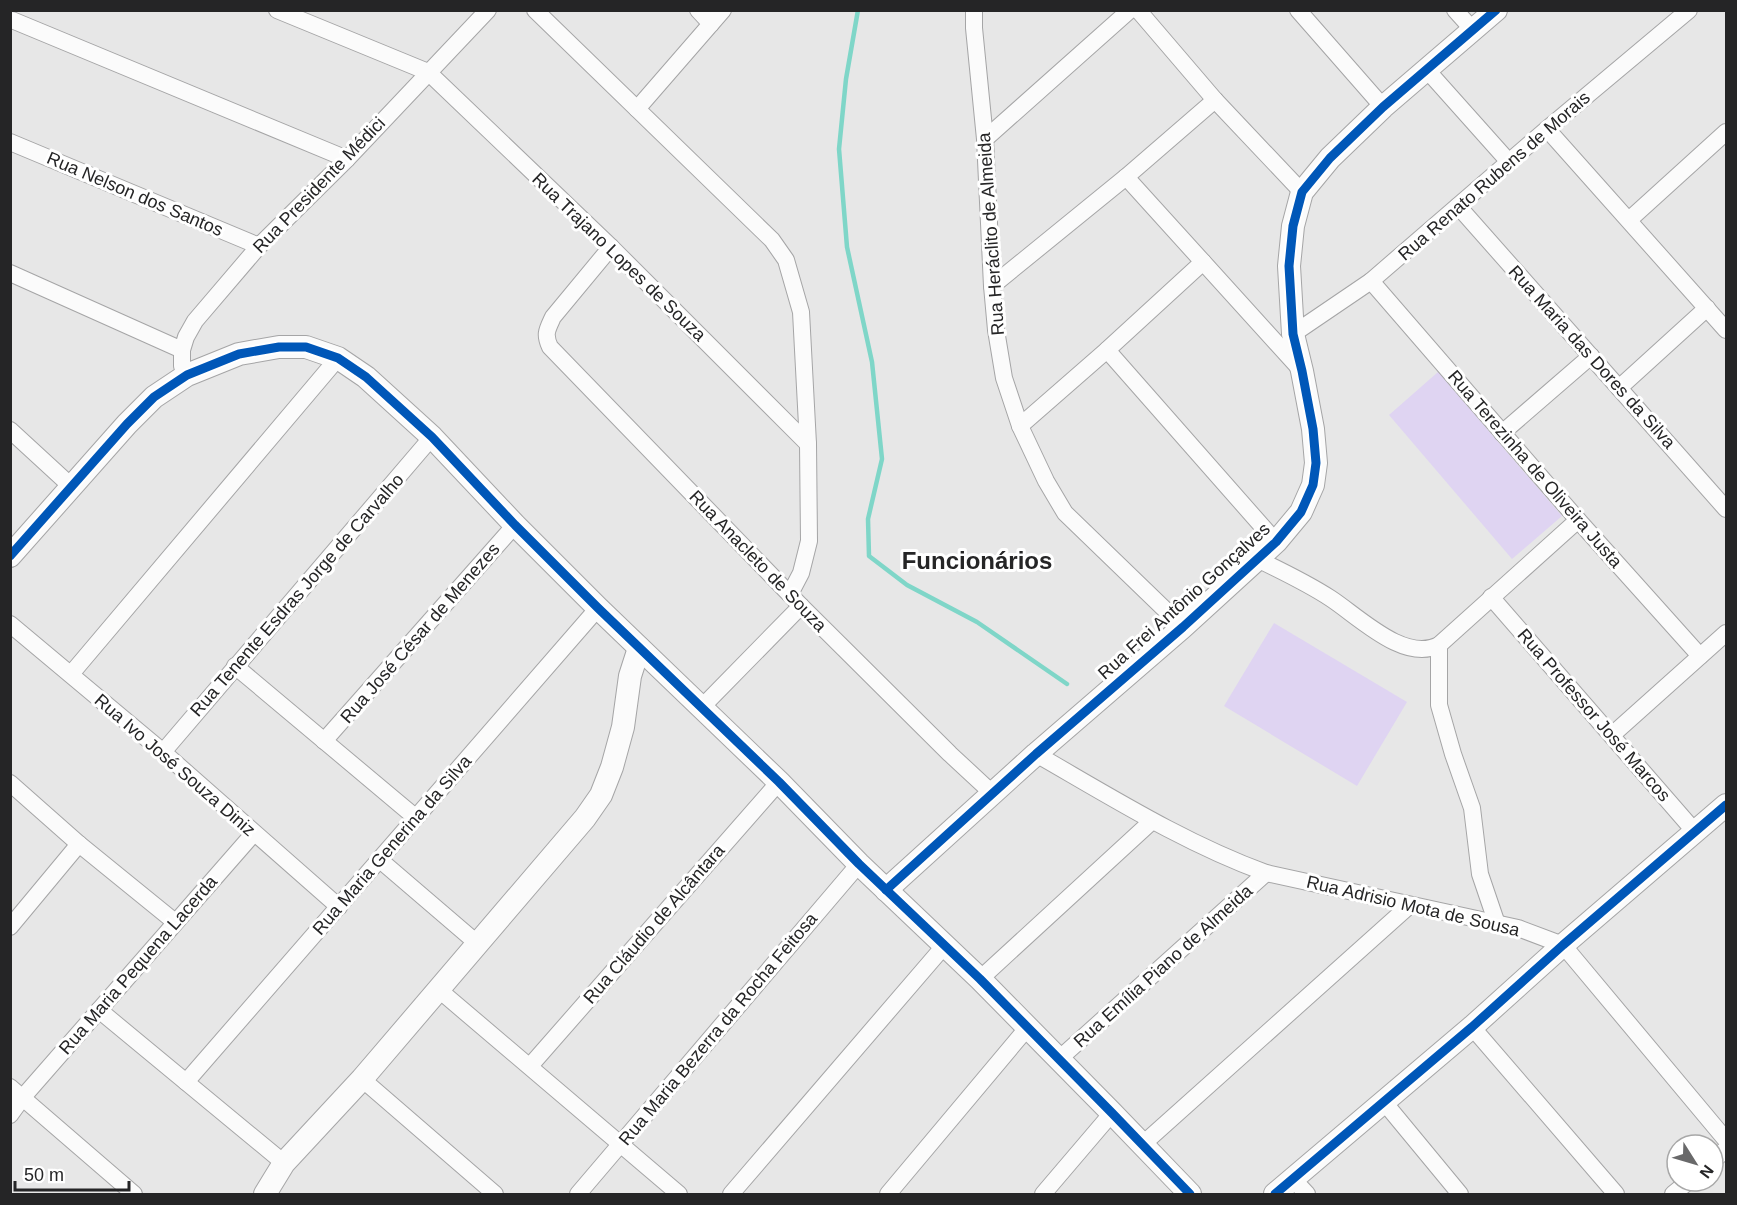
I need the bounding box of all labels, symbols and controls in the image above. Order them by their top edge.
street label: Rua Renato Rubens de Morais [1394,87,1594,265]
street label: Rua Presidente Médici [249,113,389,257]
street label: Rua Heráclito de Almeida [974,131,1008,336]
street label: Rua Nelson dos Santos [44,148,226,240]
street label: Rua Trajano Lopes de Souza [528,169,711,346]
street label: Rua Maria das Dores da Silva [1505,261,1680,453]
street label: Rua Terezinha de Oliveira Justa [1444,366,1627,572]
street label: Rua Tenente Esdras Jorge de Carvalho [186,470,408,720]
street label: Rua Anacleto de Souza [685,486,831,636]
street label: Rua Frei Antônio Gonçalves [1094,519,1274,683]
street label: Rua José César de Menezes [336,539,504,727]
district label: Funcionários [902,547,1052,574]
street label: Rua Professor José Marcos [1514,625,1674,805]
street label: Rua Ivo José Souza Diniz [91,690,259,840]
street label: Rua Maria Generina da Silva [309,750,476,939]
street label: Rua Cláudio de Alcântara [579,840,729,1008]
street label: Rua Maria Pequena Lacerda [55,871,222,1058]
street label: Rua Adrisio Mota de Sousa [1304,872,1522,940]
street label: Rua Emília Piano de Almeida [1070,880,1257,1051]
street label: Rua Maria Bezerra da Rocha Feitosa [615,908,822,1149]
north arrow [1665,1133,1725,1193]
scale bar [15,1154,129,1192]
text: N [1696,1162,1717,1181]
text: 50 m [24,1165,64,1185]

